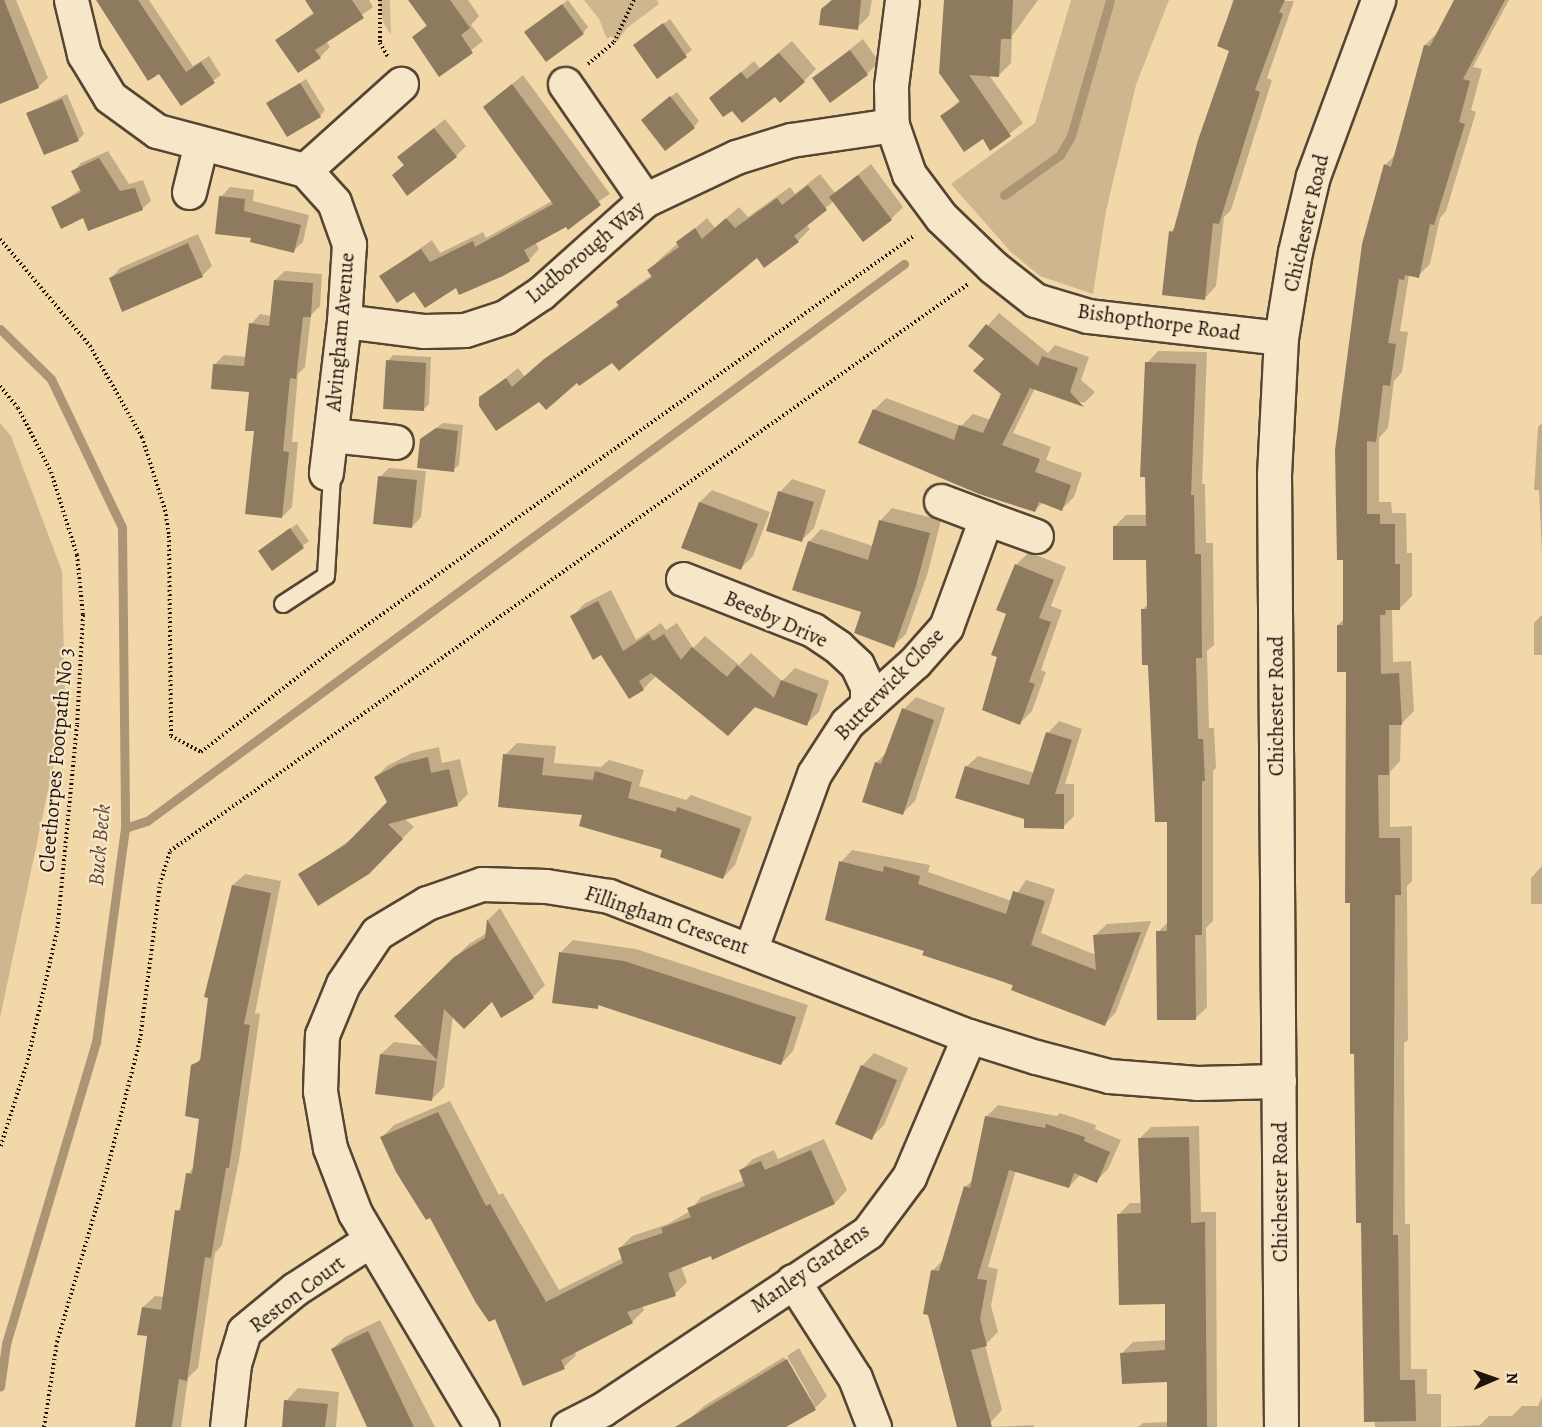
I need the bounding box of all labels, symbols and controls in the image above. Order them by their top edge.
street label: Chichester Road [1278,152,1334,294]
street label: Ludborough Way [521,195,649,309]
street label: Alvingham Avenue [321,251,359,413]
street label: Bishopthorpe Road [1076,298,1242,346]
street label: Beesby Drive [720,585,832,653]
street label: Butterwick Close [829,623,949,745]
street label: Chichester Road [1263,636,1289,776]
street label: Cleethorpes Footpath No 3 [34,646,78,874]
water label: Buck Beck [83,803,117,887]
street label: Fillingham Crescent [582,880,752,960]
street label: Chichester Road [1267,1122,1293,1262]
street label: Manley Gardens [746,1218,874,1318]
street label: Reston Court [244,1250,350,1338]
north arrow [1464,1349,1524,1409]
text: N [1501,1372,1523,1385]

